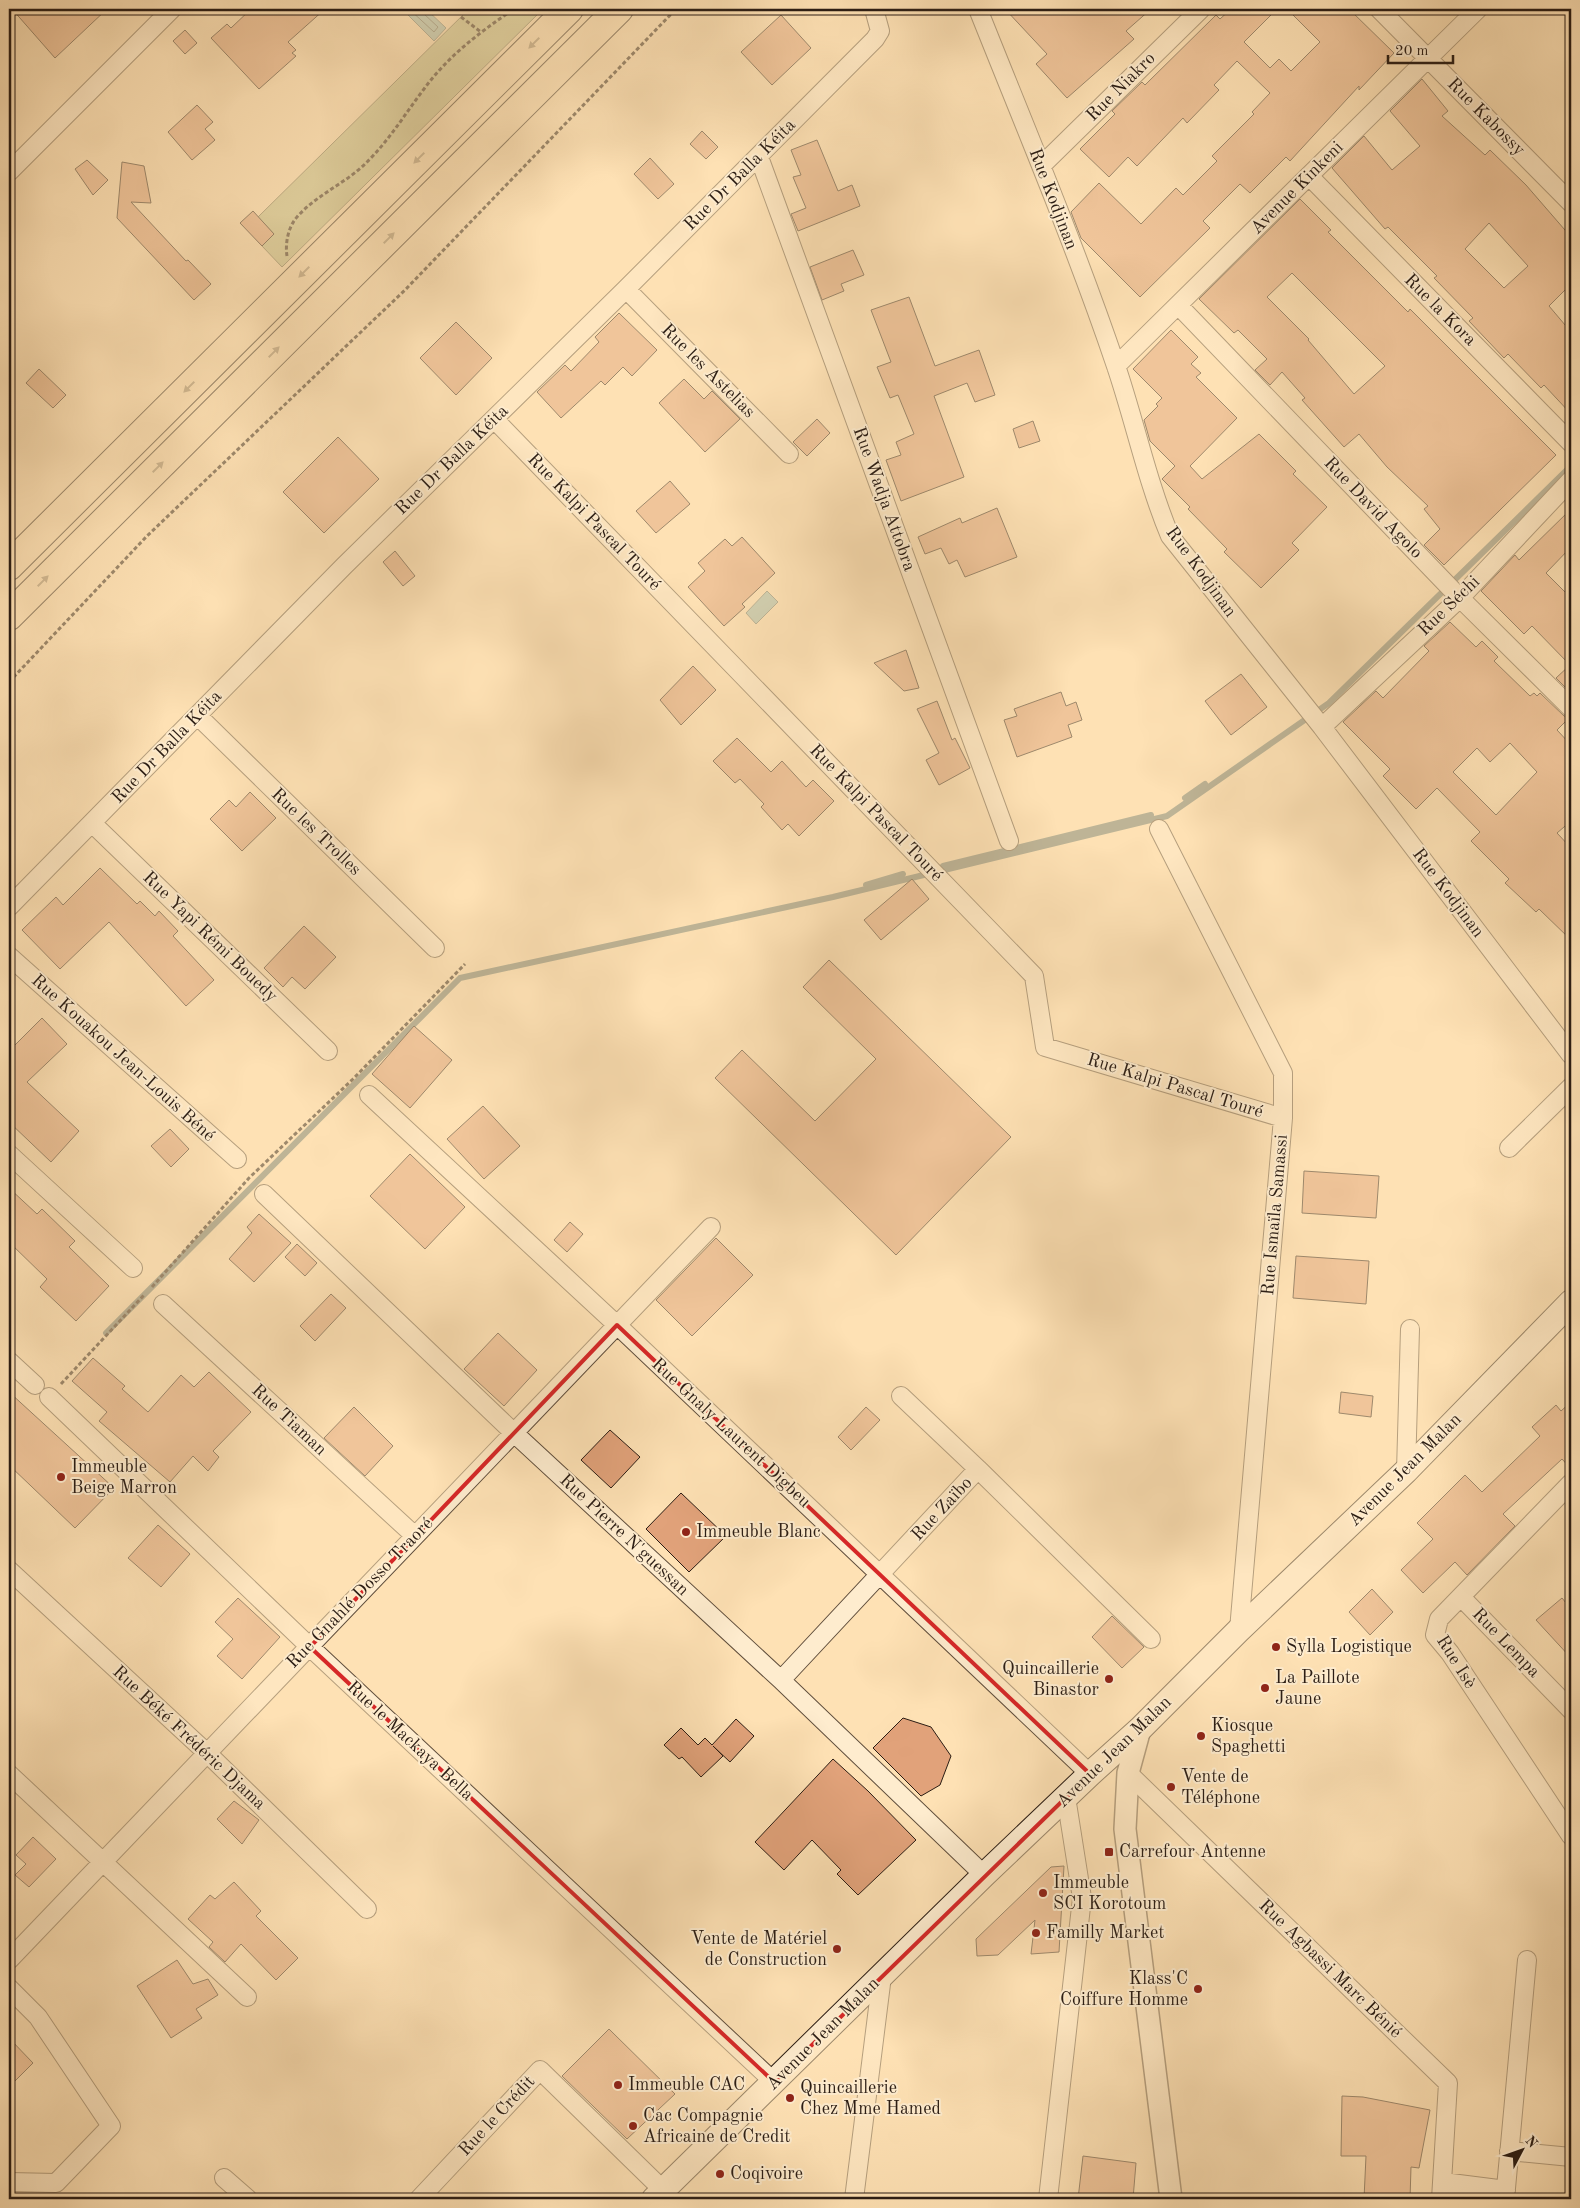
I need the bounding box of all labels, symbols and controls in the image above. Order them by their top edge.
scale bar [1388,32,1452,64]
one-way arrow [529,37,541,49]
text: 20 m [1395,44,1429,59]
street label: Rue Niakro [1083,49,1159,125]
street label: Rue Kabossy [1444,75,1529,160]
street label: Rue Dr Balla Kéita [681,116,799,234]
street label: Avenue Kinkeni [1247,138,1347,238]
street label: Rue Kodjinan [1025,146,1081,252]
one-way arrow [413,152,425,164]
one-way arrow [383,232,395,244]
one-way arrow [298,266,310,278]
street label: Rue la Kora [1401,271,1479,349]
street label: Rue les Astelias [658,321,758,421]
one-way arrow [267,346,279,358]
one-way arrow [183,381,195,393]
street label: Rue Dr Balla Kéita [392,402,512,518]
street label: Rue Wadja Attobra [849,424,919,574]
street label: Rue Kalpi Pascal Touré [524,450,664,594]
street label: Rue David Agolo [1320,454,1426,562]
one-way arrow [152,461,164,473]
street label: Rue Kodjinan [1162,524,1240,621]
street label: Rue Séchi [1415,572,1483,639]
one-way arrow [37,576,49,588]
street label: Rue Dr Balla Kéita [109,687,225,807]
street label: Rue Kalpi Pascal Touré [806,741,946,885]
street label: Rue les Trolles [268,785,364,879]
street label: Rue Kodjinan [1409,845,1487,941]
street label: Rue Yapi Rémi Bouedy [139,868,281,1006]
street label: Rue Kouakou Jean-Louis Béné [28,971,218,1145]
street label: Rue Kalpi Pascal Touré [1085,1051,1265,1121]
street label: Rue Ismaïla Samassi [1259,1134,1291,1296]
street label: Rue Gnaly Laurent Digbeu [648,1355,814,1511]
street label: Rue Tiaman [248,1381,330,1459]
street label: Avenue Jean Malan [1345,1410,1465,1530]
place label: Immeuble Beige Marron [71,1458,177,1497]
marker: Immeuble Beige Marron [55,1471,67,1483]
street label: Rue Pierre N'guessan [556,1471,692,1600]
street label: Rue Zaïbo [908,1474,976,1544]
street label: Rue Gnahlé Dosso Traoré [283,1514,437,1672]
place label: Immeuble Blanc [696,1523,821,1541]
marker: Immeuble Blanc [680,1526,692,1538]
street label: Rue Lempa [1469,1605,1543,1681]
street label: Rue Isè [1433,1632,1479,1692]
place label: Sylla Logistique [1286,1638,1412,1656]
marker: Sylla Logistique [1270,1641,1282,1653]
place label: Quincaillerie Binastor [1002,1660,1100,1699]
street label: Rue Béké Frédéric Djama [109,1663,269,1813]
place label: La Paillote Jaune [1275,1669,1359,1708]
marker: Quincaillerie Binastor [1103,1673,1115,1685]
street label: Rue le Mackaya Bella [343,1678,477,1804]
marker: La Paillote Jaune [1259,1682,1271,1694]
street label: Avenue Jean Malan [1053,1693,1175,1811]
place label: Kiosque Spaghetti [1211,1717,1286,1756]
marker: Kiosque Spaghetti [1195,1730,1207,1742]
place label: Vente de Téléphone [1181,1768,1260,1807]
marker: Vente de Téléphone [1165,1781,1177,1793]
place label: Carrefour Antenne [1119,1843,1266,1861]
marker: Carrefour Antenne [1103,1846,1115,1858]
place label: Immeuble SCI Korotoum [1053,1874,1166,1913]
marker: Immeuble SCI Korotoum [1037,1887,1049,1899]
street label: Rue Agbassi Marc Bénié [1255,1896,1405,2042]
place label: Familly Market [1046,1924,1165,1942]
marker: Familly Market [1030,1927,1042,1939]
place label: Vente de Matériel de Construction [691,1930,827,1969]
marker: Vente de Matériel de Construction [831,1943,843,1955]
place label: Klass'C Coiffure Homme [1060,1970,1188,2009]
street label: Avenue Jean Malan [763,1974,883,2094]
marker: Klass'C Coiffure Homme [1192,1983,1204,1995]
street label: Rue le Crédit [456,2072,538,2160]
place label: Immeuble CAC [628,2076,745,2094]
marker: Immeuble CAC [612,2079,624,2091]
place label: Quincaillerie Chez Mme Hamed [800,2079,941,2118]
marker: Quincaillerie Chez Mme Hamed [784,2092,796,2104]
place label: Cac Compagnie Africaine de Credit [643,2107,791,2146]
marker: Cac Compagnie Africaine de Credit [627,2120,639,2132]
north arrow [1498,2126,1548,2176]
text: N [1522,2133,1540,2151]
place label: Coqivoire [730,2165,803,2183]
marker: Coqivoire [714,2168,726,2180]

